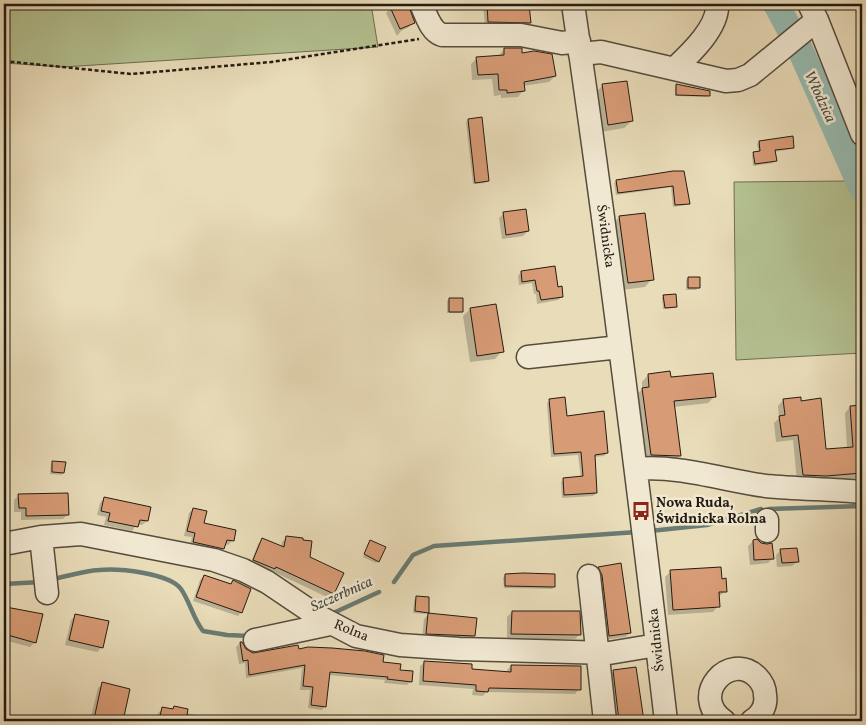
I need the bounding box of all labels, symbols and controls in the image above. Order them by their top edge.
water label: Włodzica [798,68,840,126]
street label: Świdnicka [591,203,620,269]
place label: Nowa Ruda, Świdnicka Rolna [656,494,767,529]
bus stop icon: Nowa Ruda, Świdnicka Rolna [630,500,652,522]
water label: Szczerbnica [308,572,376,618]
street label: Świdnicka [643,607,670,673]
street label: Rolna [331,615,371,647]

